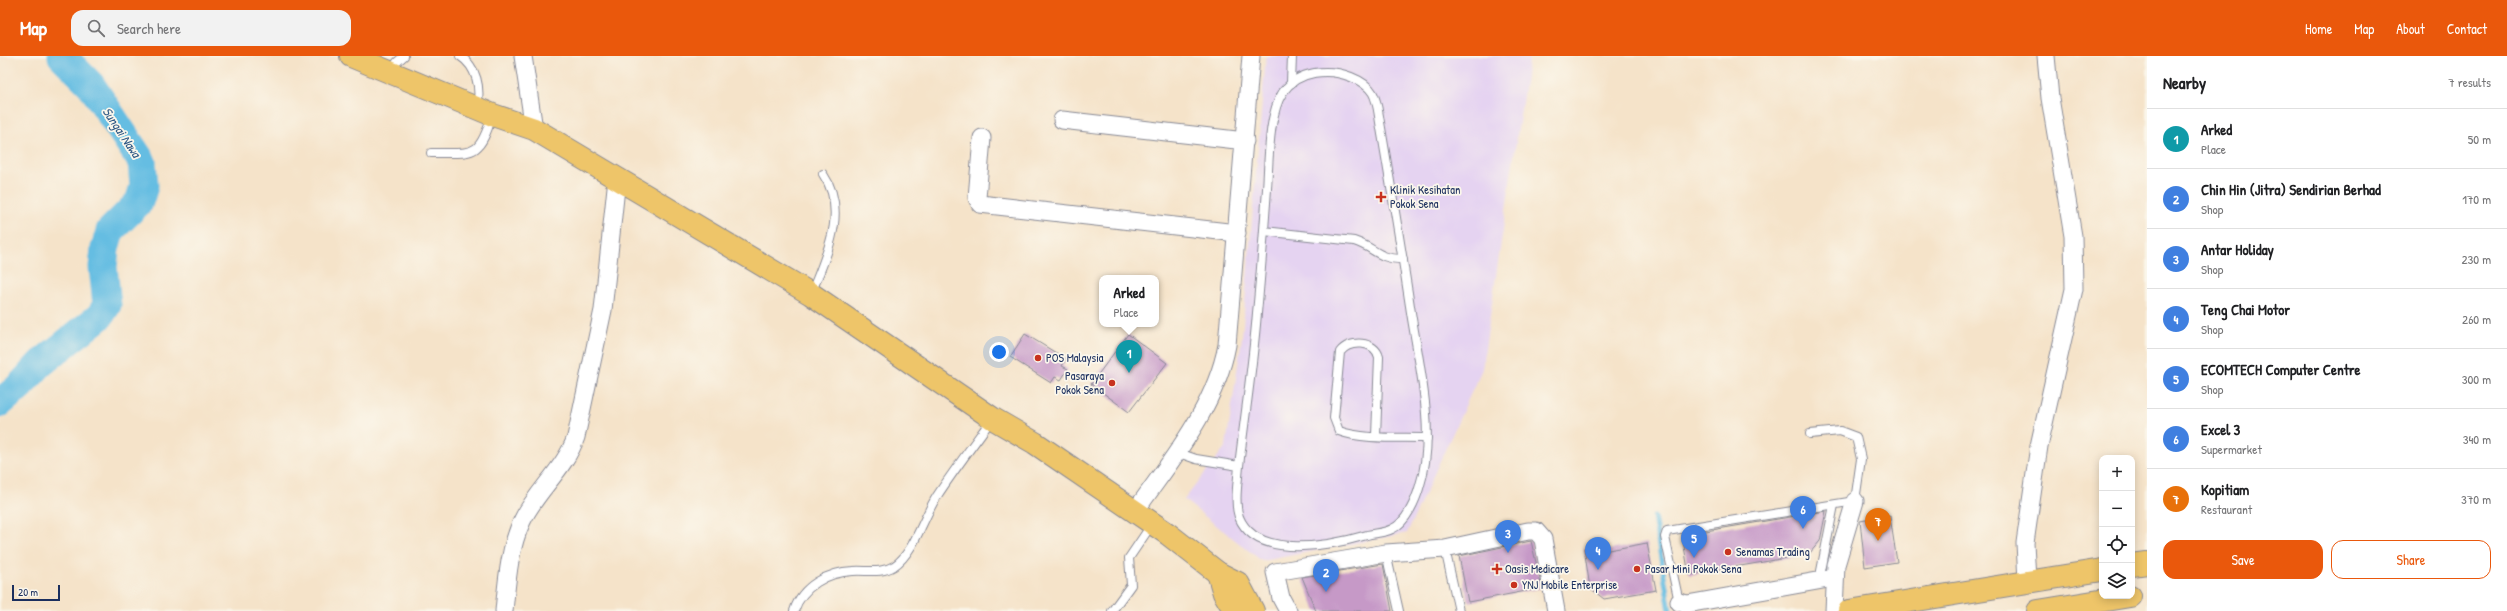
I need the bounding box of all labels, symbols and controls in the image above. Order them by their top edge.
search box [71,10,351,46]
text: Map [20,15,47,41]
icon: search [85,17,107,39]
text: Search here [117,18,181,39]
text: Home [2305,19,2332,38]
text: Map [2354,19,2374,38]
text: About [2396,19,2425,38]
text: Contact [2447,19,2487,38]
text: Nearby [2163,71,2206,94]
text: 7 results [2448,73,2491,91]
water label: Sungai Nawa [98,103,146,163]
text: Arked [2201,119,2232,140]
text: 1 [2174,130,2178,148]
text: 50 m [2468,130,2491,148]
text: Place [2201,140,2226,158]
text: Chin Hin (Jitra) Sendirian Berhad [2201,179,2381,200]
place label: Klinik Kesihatan Pokok Sena [1390,181,1460,212]
text: 2 [2173,190,2179,208]
text: 170 m [2462,190,2491,208]
marker: Klinik Kesihatan Pokok Sena [1375,191,1387,203]
text: Shop [2201,200,2223,218]
text: Antar Holiday [2201,239,2274,260]
text: 3 [2173,250,2179,268]
text: 230 m [2461,250,2491,268]
text: Shop [2201,260,2223,278]
popup [1099,275,1159,327]
text: Arked [1113,282,1145,303]
text: Teng Chai Motor [2201,299,2290,320]
text: Place [1113,303,1138,321]
text: 4 [2174,310,2178,328]
text: 260 m [2462,310,2491,328]
text: Shop [2201,320,2223,338]
pin: 1 [1116,340,1142,373]
your location [989,342,1009,362]
place label: POS Malaysia [1046,349,1104,366]
marker: POS Malaysia [1033,353,1043,363]
text: ECOMTECH Computer Centre [2201,359,2361,380]
place label: Pasaraya Pokok Sena [1055,367,1104,398]
text: 5 [2173,370,2179,388]
text: 300 m [2462,370,2491,388]
marker: Pasaraya Pokok Sena [1107,378,1117,388]
text: Shop [2201,380,2223,398]
text: Excel 3 [2201,419,2240,440]
text: 6 [2173,430,2179,448]
text: 340 m [2463,430,2491,448]
text: Supermarket [2201,440,2262,458]
map controls [2099,455,2135,599]
button: + [2099,455,2135,491]
text: Kopitiam [2201,479,2249,500]
text: 7 [2173,490,2179,508]
text: 370 m [2461,490,2491,508]
button: − [2099,491,2135,527]
pin: 6 [1790,496,1816,529]
text: Restaurant [2201,500,2252,518]
pin: 7 [1865,508,1891,541]
pin: 3 [1495,520,1521,553]
pin: 5 [1681,525,1707,558]
button: locate [2099,527,2135,563]
pin: 4 [1585,537,1611,570]
button: Save [2163,540,2323,579]
button: Share [2331,540,2491,579]
place label: Senamas Trading [1736,543,1810,560]
marker: Senamas Trading [1723,547,1733,557]
pin: 2 [1313,559,1339,592]
place label: Oasis Medicare [1505,560,1569,577]
place label: Pasar Mini Pokok Sena [1645,560,1742,577]
button: layers [2099,563,2135,599]
marker: Oasis Medicare [1492,564,1502,574]
marker: Pasar Mini Pokok Sena [1632,564,1642,574]
place label: YNJ Mobile Enterprise [1522,576,1618,593]
marker: YNJ Mobile Enterprise [1509,580,1519,590]
scale bar [12,583,60,602]
text: 20 m [18,585,38,599]

